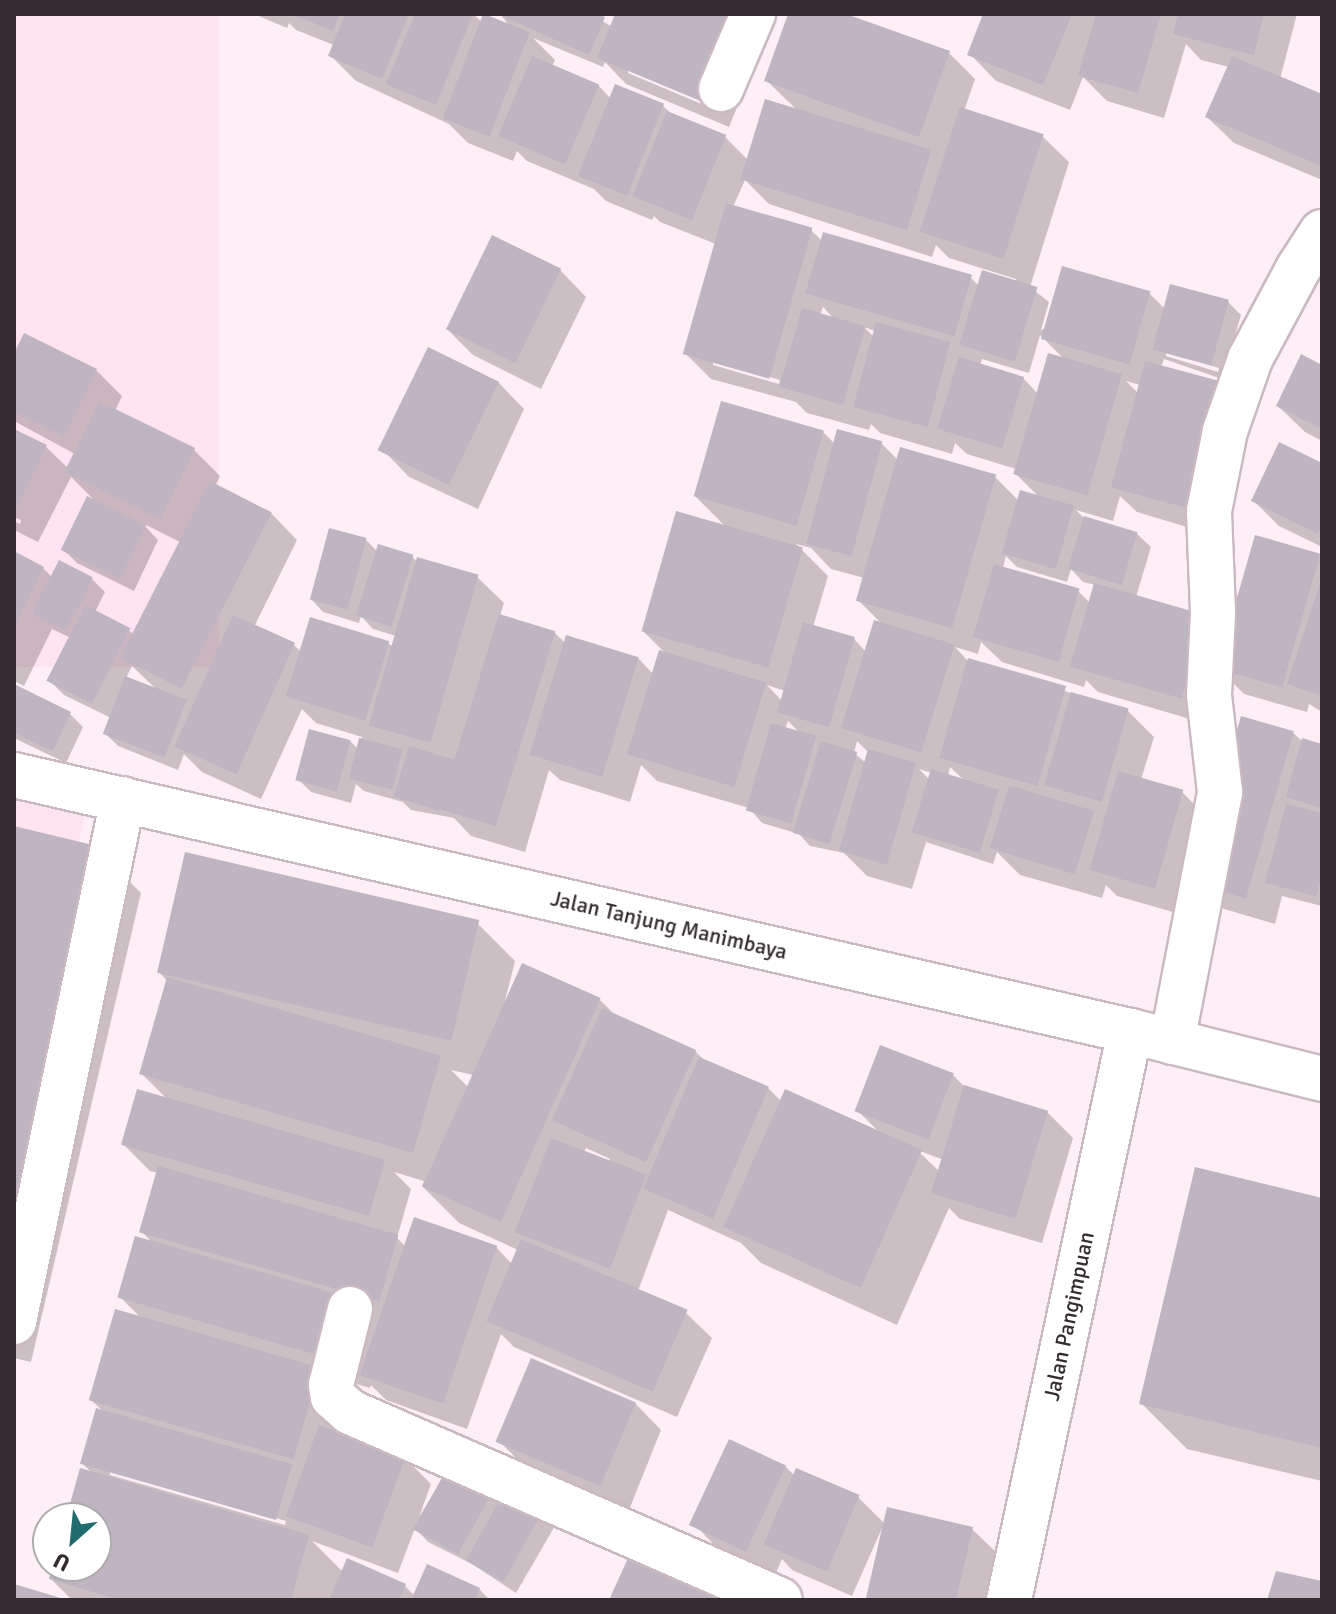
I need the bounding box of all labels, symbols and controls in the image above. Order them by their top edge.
street label: Jalan Tanjung Manimbaya [548,885,790,965]
street label: Jalan Pangimpuan [1038,1229,1100,1403]
north arrow [32,1502,112,1582]
text: U [49,1547,75,1577]

